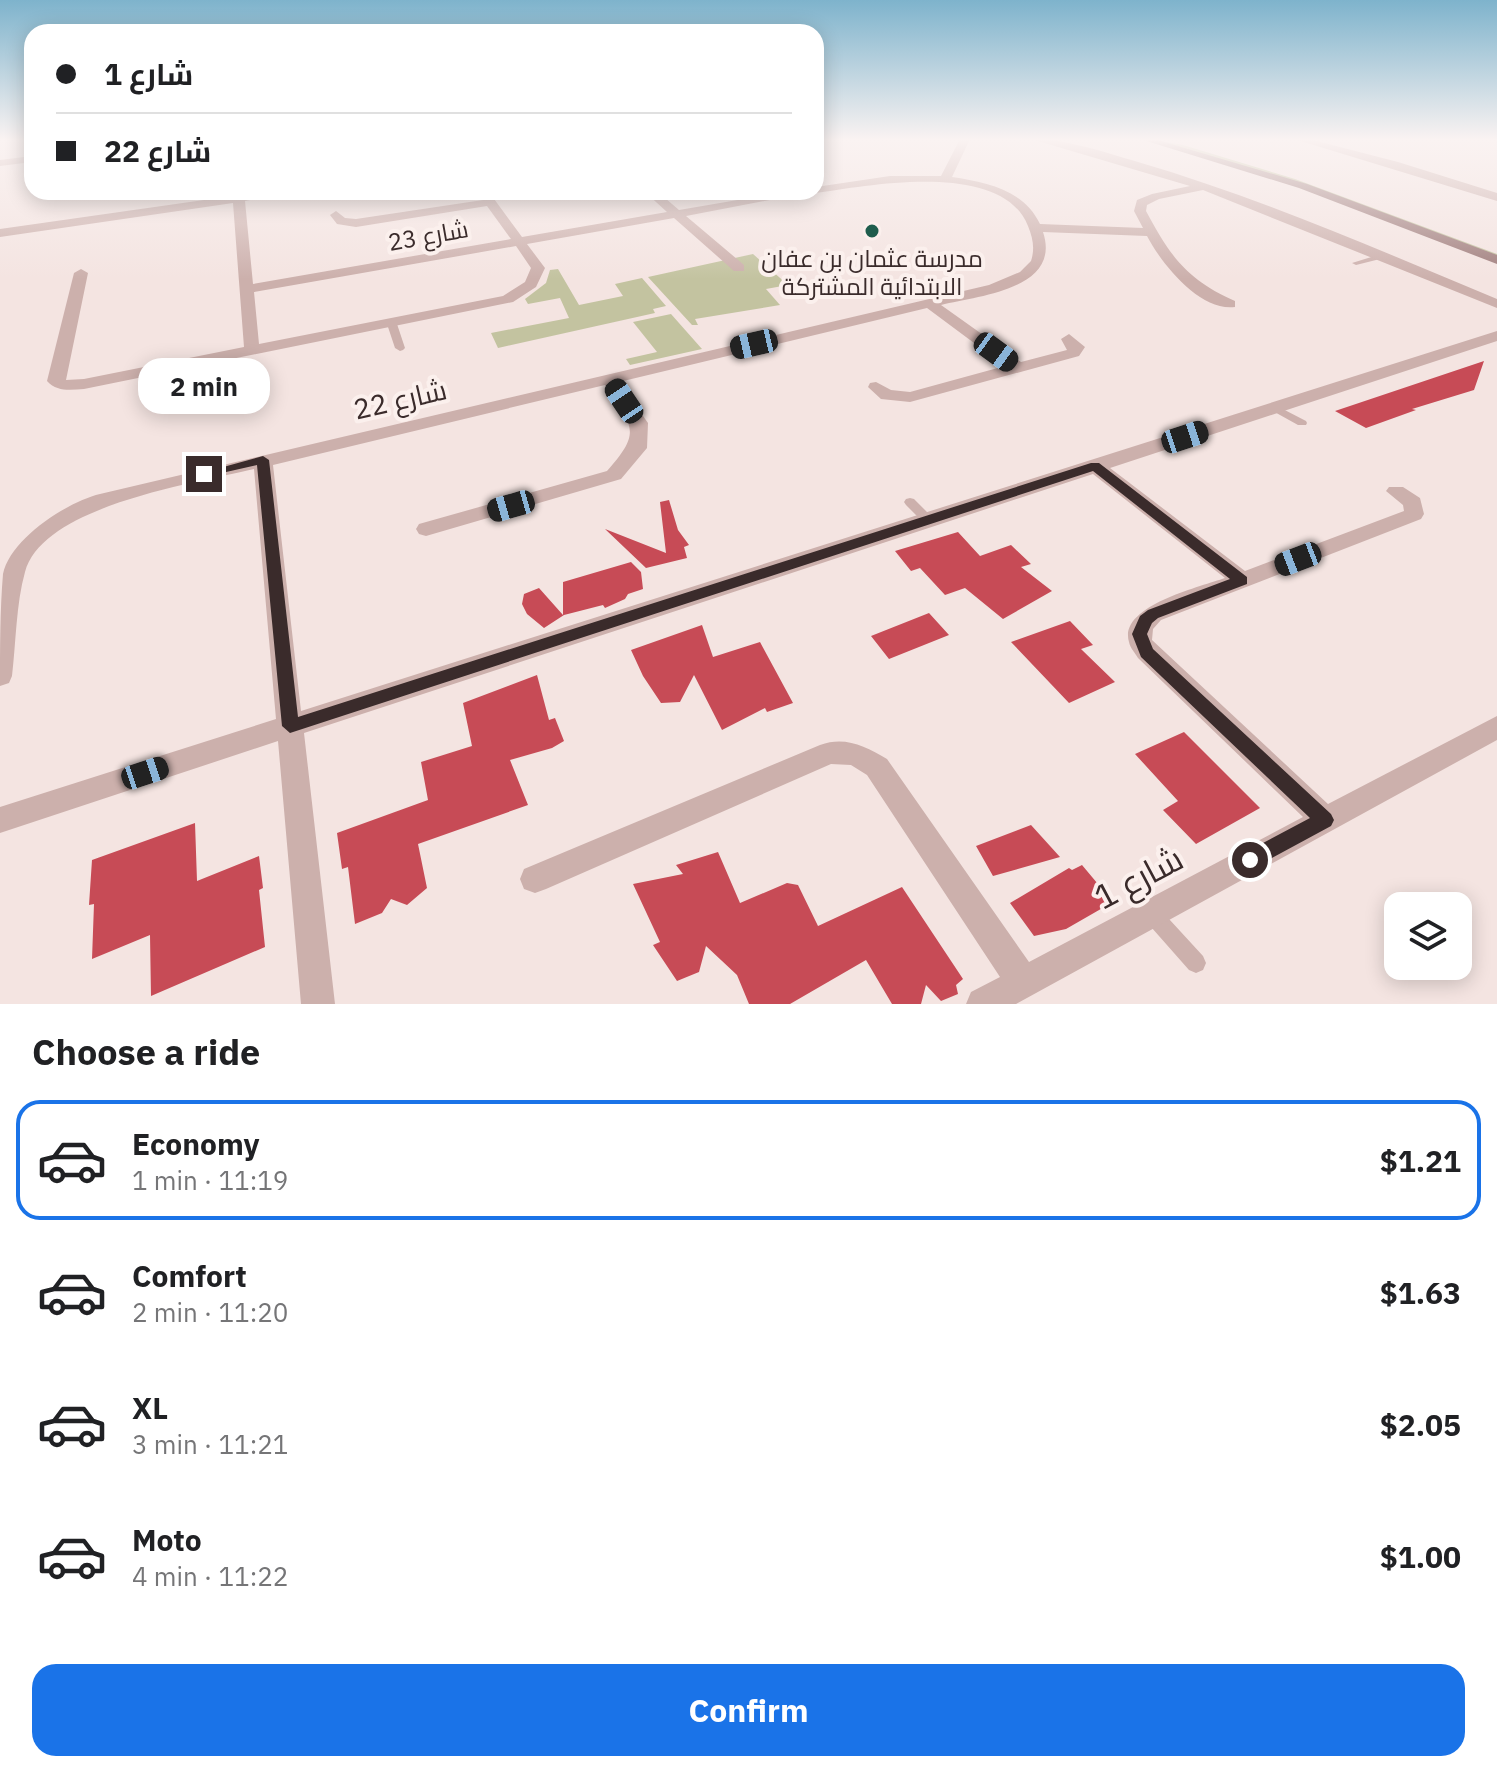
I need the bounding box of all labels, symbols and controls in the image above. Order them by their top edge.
text: شارع 1 [104,54,193,93]
text: شارع 22 [104,131,211,170]
street label: شارع 23 [385,212,471,259]
marker: مدرسة عثمان بن عفان الابتدائية المشتركة [863,222,881,240]
place label: مدرسة عثمان بن عفان الابتدائية المشتركة [761,242,983,302]
car [728,327,780,361]
car [970,328,1022,376]
callout: 2 min [138,358,270,414]
text: 2 min [170,369,238,403]
street label: شارع 22 [350,370,450,429]
car [601,374,647,428]
car [1158,418,1212,456]
route end [186,456,222,492]
car [485,488,537,524]
car [1271,539,1325,579]
car [118,754,172,792]
street label: شارع 1 [1086,835,1191,920]
route start [1232,842,1268,878]
map controls [1384,892,1472,980]
button: layers [1384,892,1472,980]
text: Choose a ride [32,1028,260,1075]
icon: car [36,1124,108,1196]
text: Economy [132,1124,260,1163]
text: $1.21 [1380,1141,1461,1180]
text: 1 min · 11:19 [132,1163,288,1197]
icon: car [36,1256,108,1328]
text: Comfort [132,1256,247,1295]
text: $1.63 [1380,1273,1461,1312]
text: 2 min · 11:20 [132,1295,288,1329]
icon: car [36,1388,108,1460]
text: XL [132,1388,168,1427]
text: $2.05 [1380,1405,1461,1444]
text: 3 min · 11:21 [132,1427,288,1461]
icon: car [36,1520,108,1592]
text: Moto [132,1520,202,1559]
text: $1.00 [1380,1537,1461,1576]
text: 4 min · 11:22 [132,1559,288,1593]
button: Confirm [32,1664,1465,1756]

